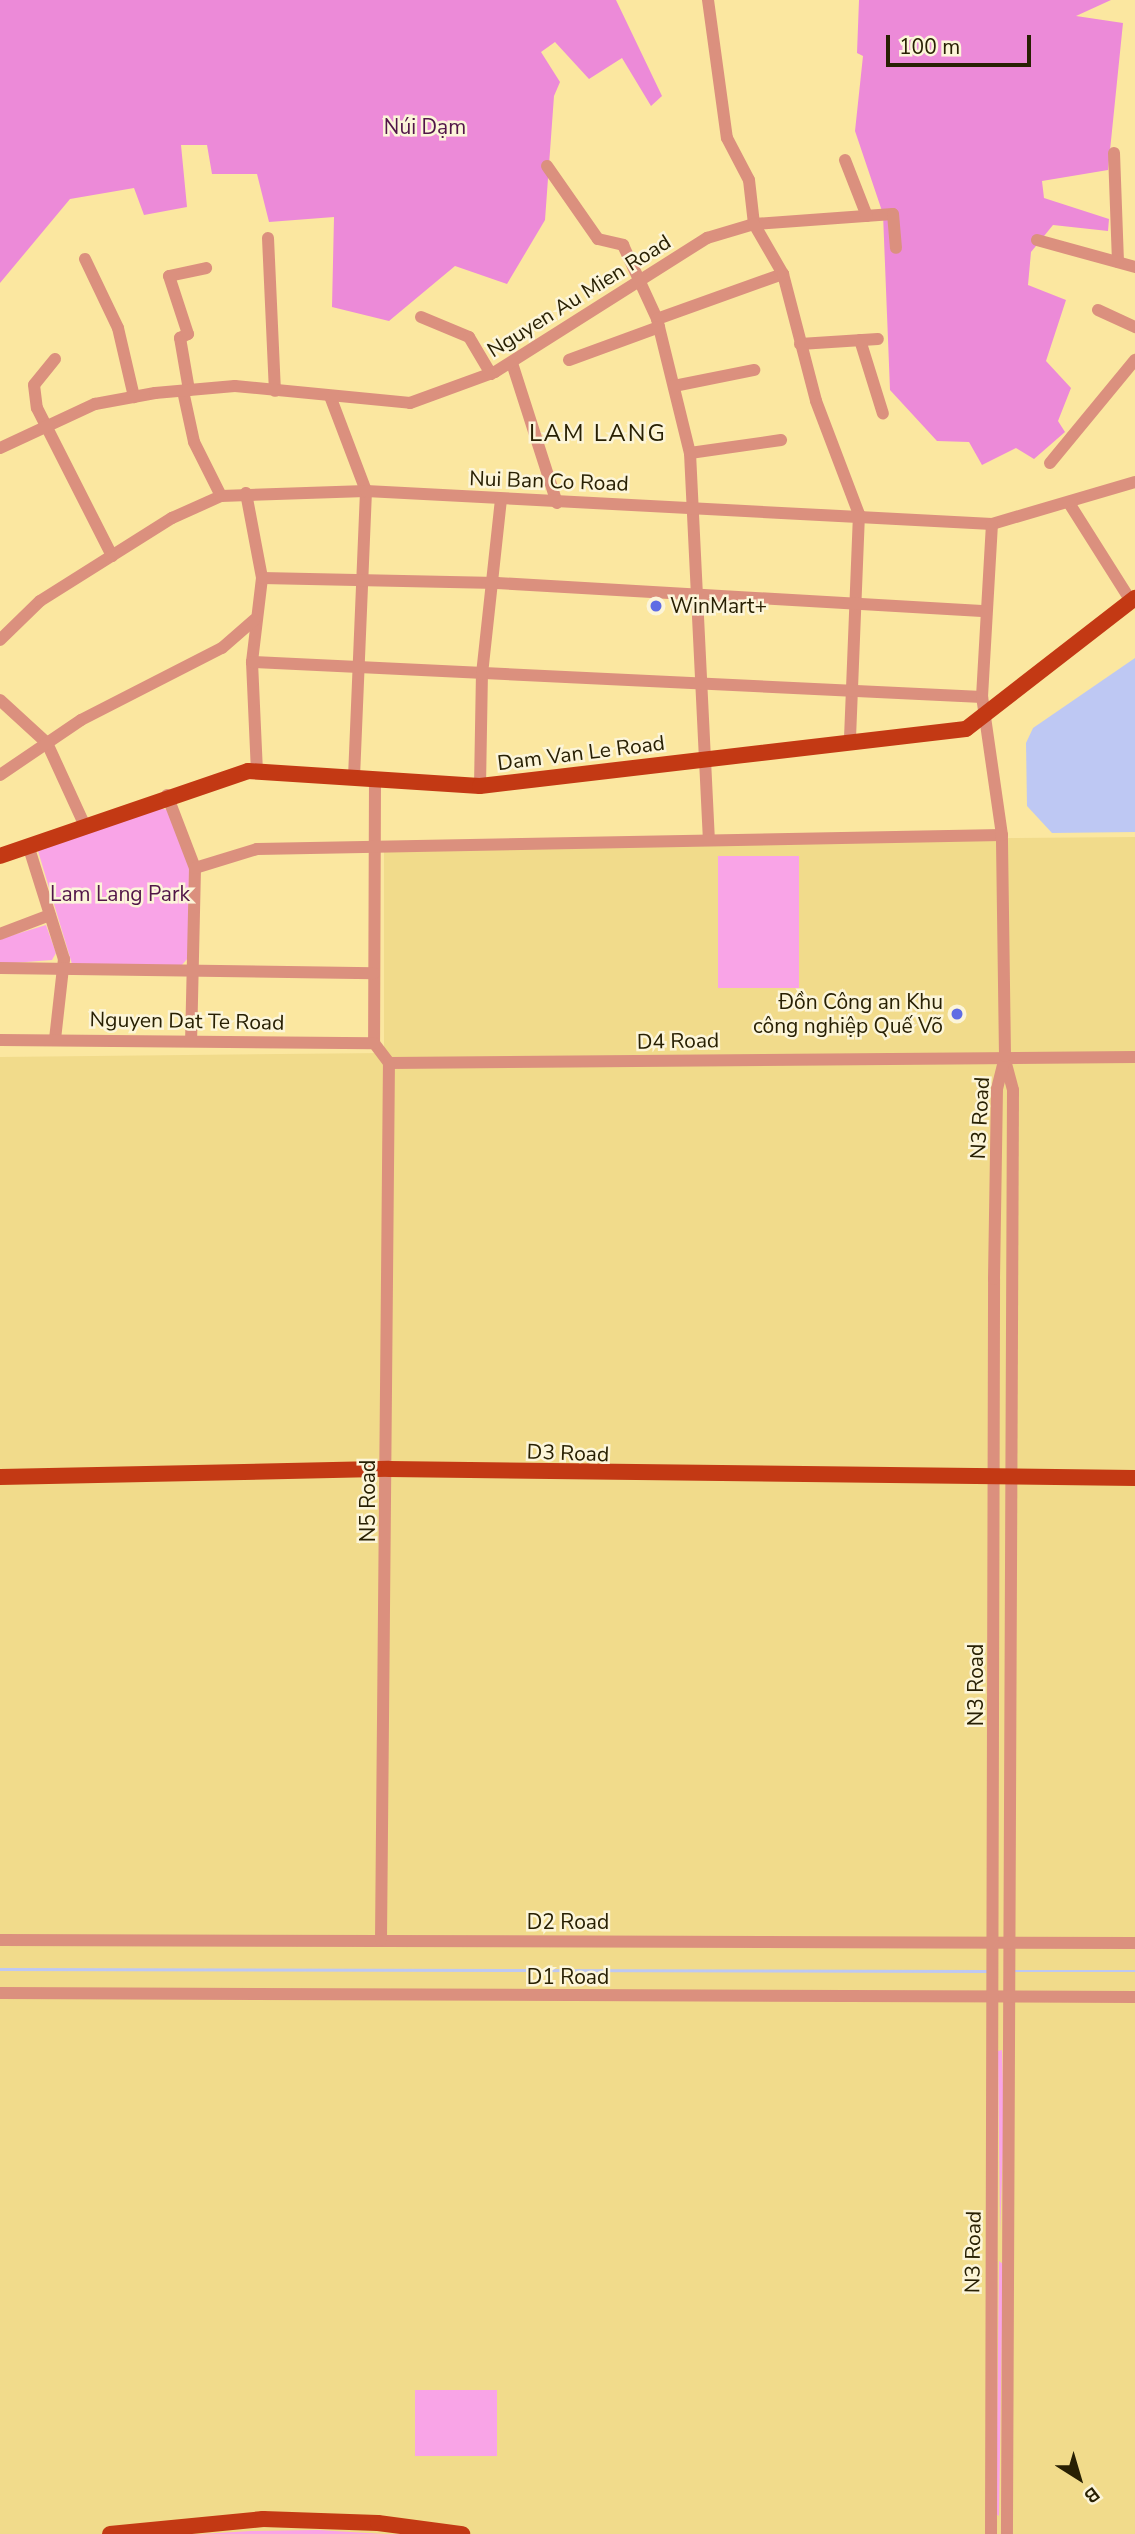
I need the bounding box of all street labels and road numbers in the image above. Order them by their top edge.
street label: Nguyen Au Mien Road [483,229,675,363]
street label: Nui Ban Co Road [469,466,629,496]
street label: Dam Van Le Road [496,730,666,776]
street label: Nguyen Dat Te Road [89,1007,285,1035]
street label: D4 Road [637,1028,719,1054]
street label: N3 Road [965,1076,995,1160]
street label: D3 Road [526,1439,610,1467]
street label: N5 Road [355,1460,381,1542]
street label: N3 Road [963,1644,989,1726]
street label: D2 Road [527,1909,609,1935]
street label: D1 Road [527,1964,609,1990]
street label: N3 Road [960,2211,986,2293]

